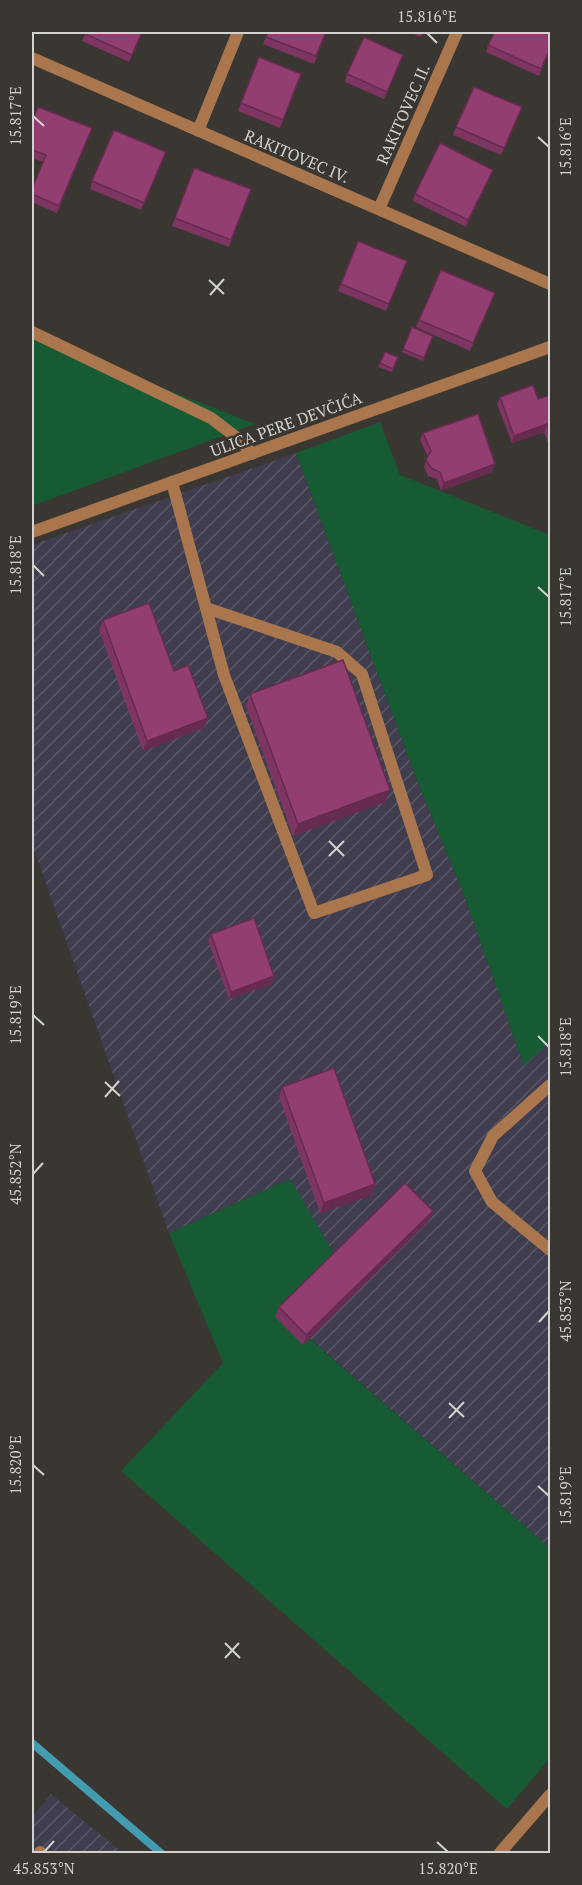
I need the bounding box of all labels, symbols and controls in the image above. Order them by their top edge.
text: 15.816°E [397,6,457,26]
street label: RAKITOVEC II. [371,60,435,168]
text: 15.817°E [5,86,25,146]
text: 15.816°E [555,117,575,177]
street label: RAKITOVEC IV. [241,124,353,188]
street label: ULICA PERE DEVČIĆA [207,386,365,462]
text: 15.818°E [5,535,25,595]
text: 15.817°E [555,567,575,627]
text: 15.819°E [5,985,25,1045]
text: 15.818°E [555,1017,575,1077]
text: 45.852°N [5,1143,25,1205]
text: 45.853°N [555,1280,575,1342]
text: 15.820°E [5,1435,25,1495]
text: 15.819°E [555,1466,575,1526]
text: 45.853°N [13,1858,75,1878]
text: 15.820°E [418,1858,478,1878]

